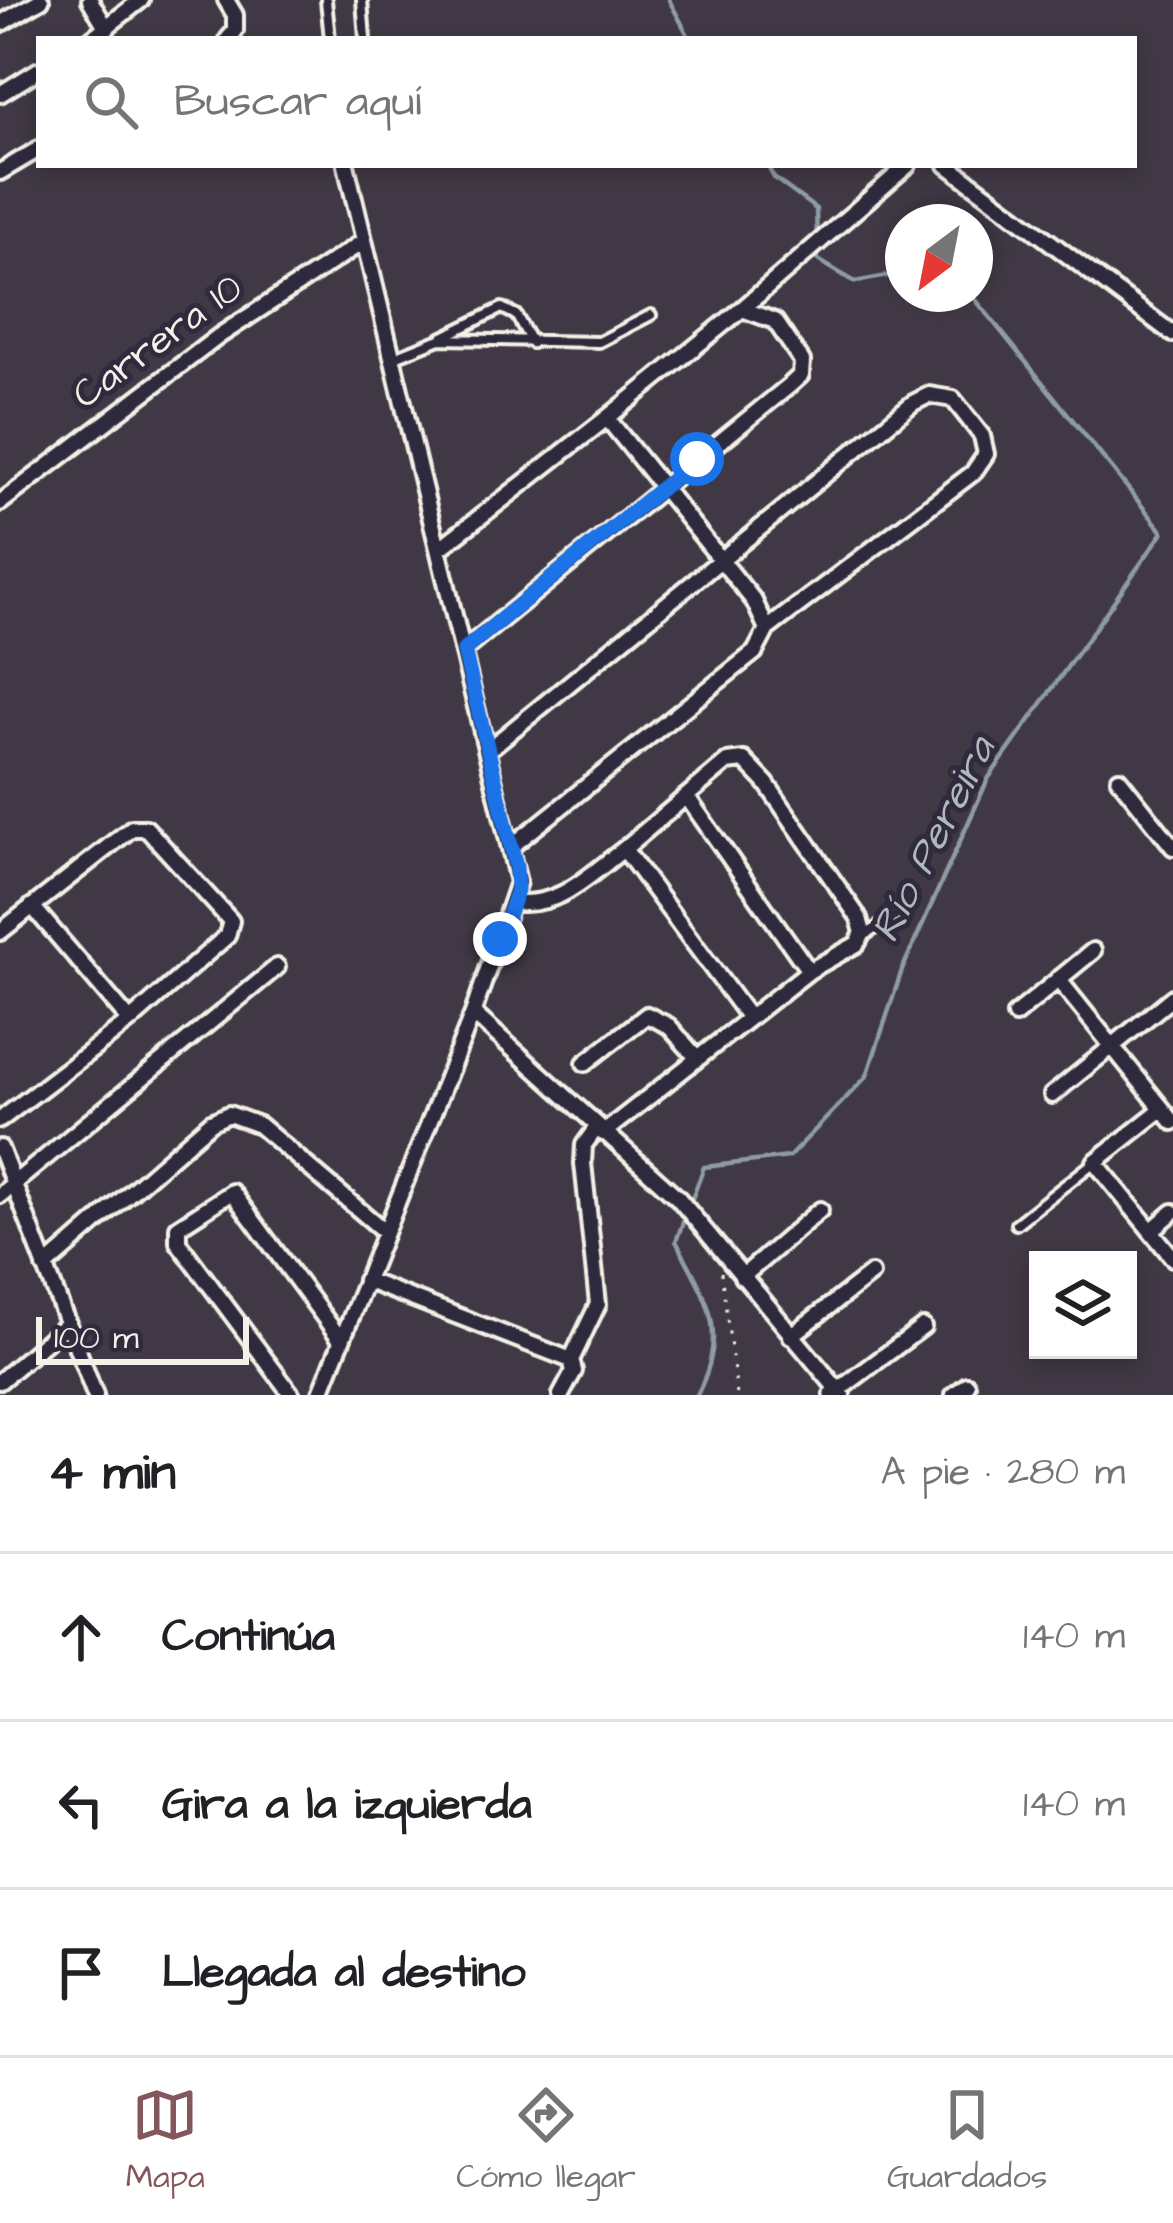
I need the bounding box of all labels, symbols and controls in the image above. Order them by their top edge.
search box [36,36,1137,168]
icon: search [78,69,144,135]
text: Buscar aquí [174,71,421,133]
north arrow [885,204,993,312]
street label: Carrera 10 [62,262,254,422]
route start [670,432,724,486]
water label: Río Pereira [858,725,1012,953]
route end [473,912,527,966]
map controls [1029,1251,1137,1359]
button: layers [1029,1251,1137,1359]
scale bar [36,1311,249,1364]
text: 100 m [54,1315,139,1361]
text: 4 min [48,1438,176,1509]
text: A pie · 280 m [881,1446,1125,1500]
icon: ahead [48,1604,114,1670]
text: Continúa [162,1606,335,1668]
text: 140 m [1023,1610,1125,1664]
icon: left [48,1772,114,1838]
text: Gira a la izquierda [162,1774,532,1836]
text: 140 m [1023,1778,1125,1832]
icon: arrive [48,1940,114,2006]
text: Llegada al destino [162,1942,525,2004]
tab: Mapa [126,2082,205,2200]
tab: Cómo llegar [456,2082,636,2200]
tab: Guardados [887,2082,1047,2200]

